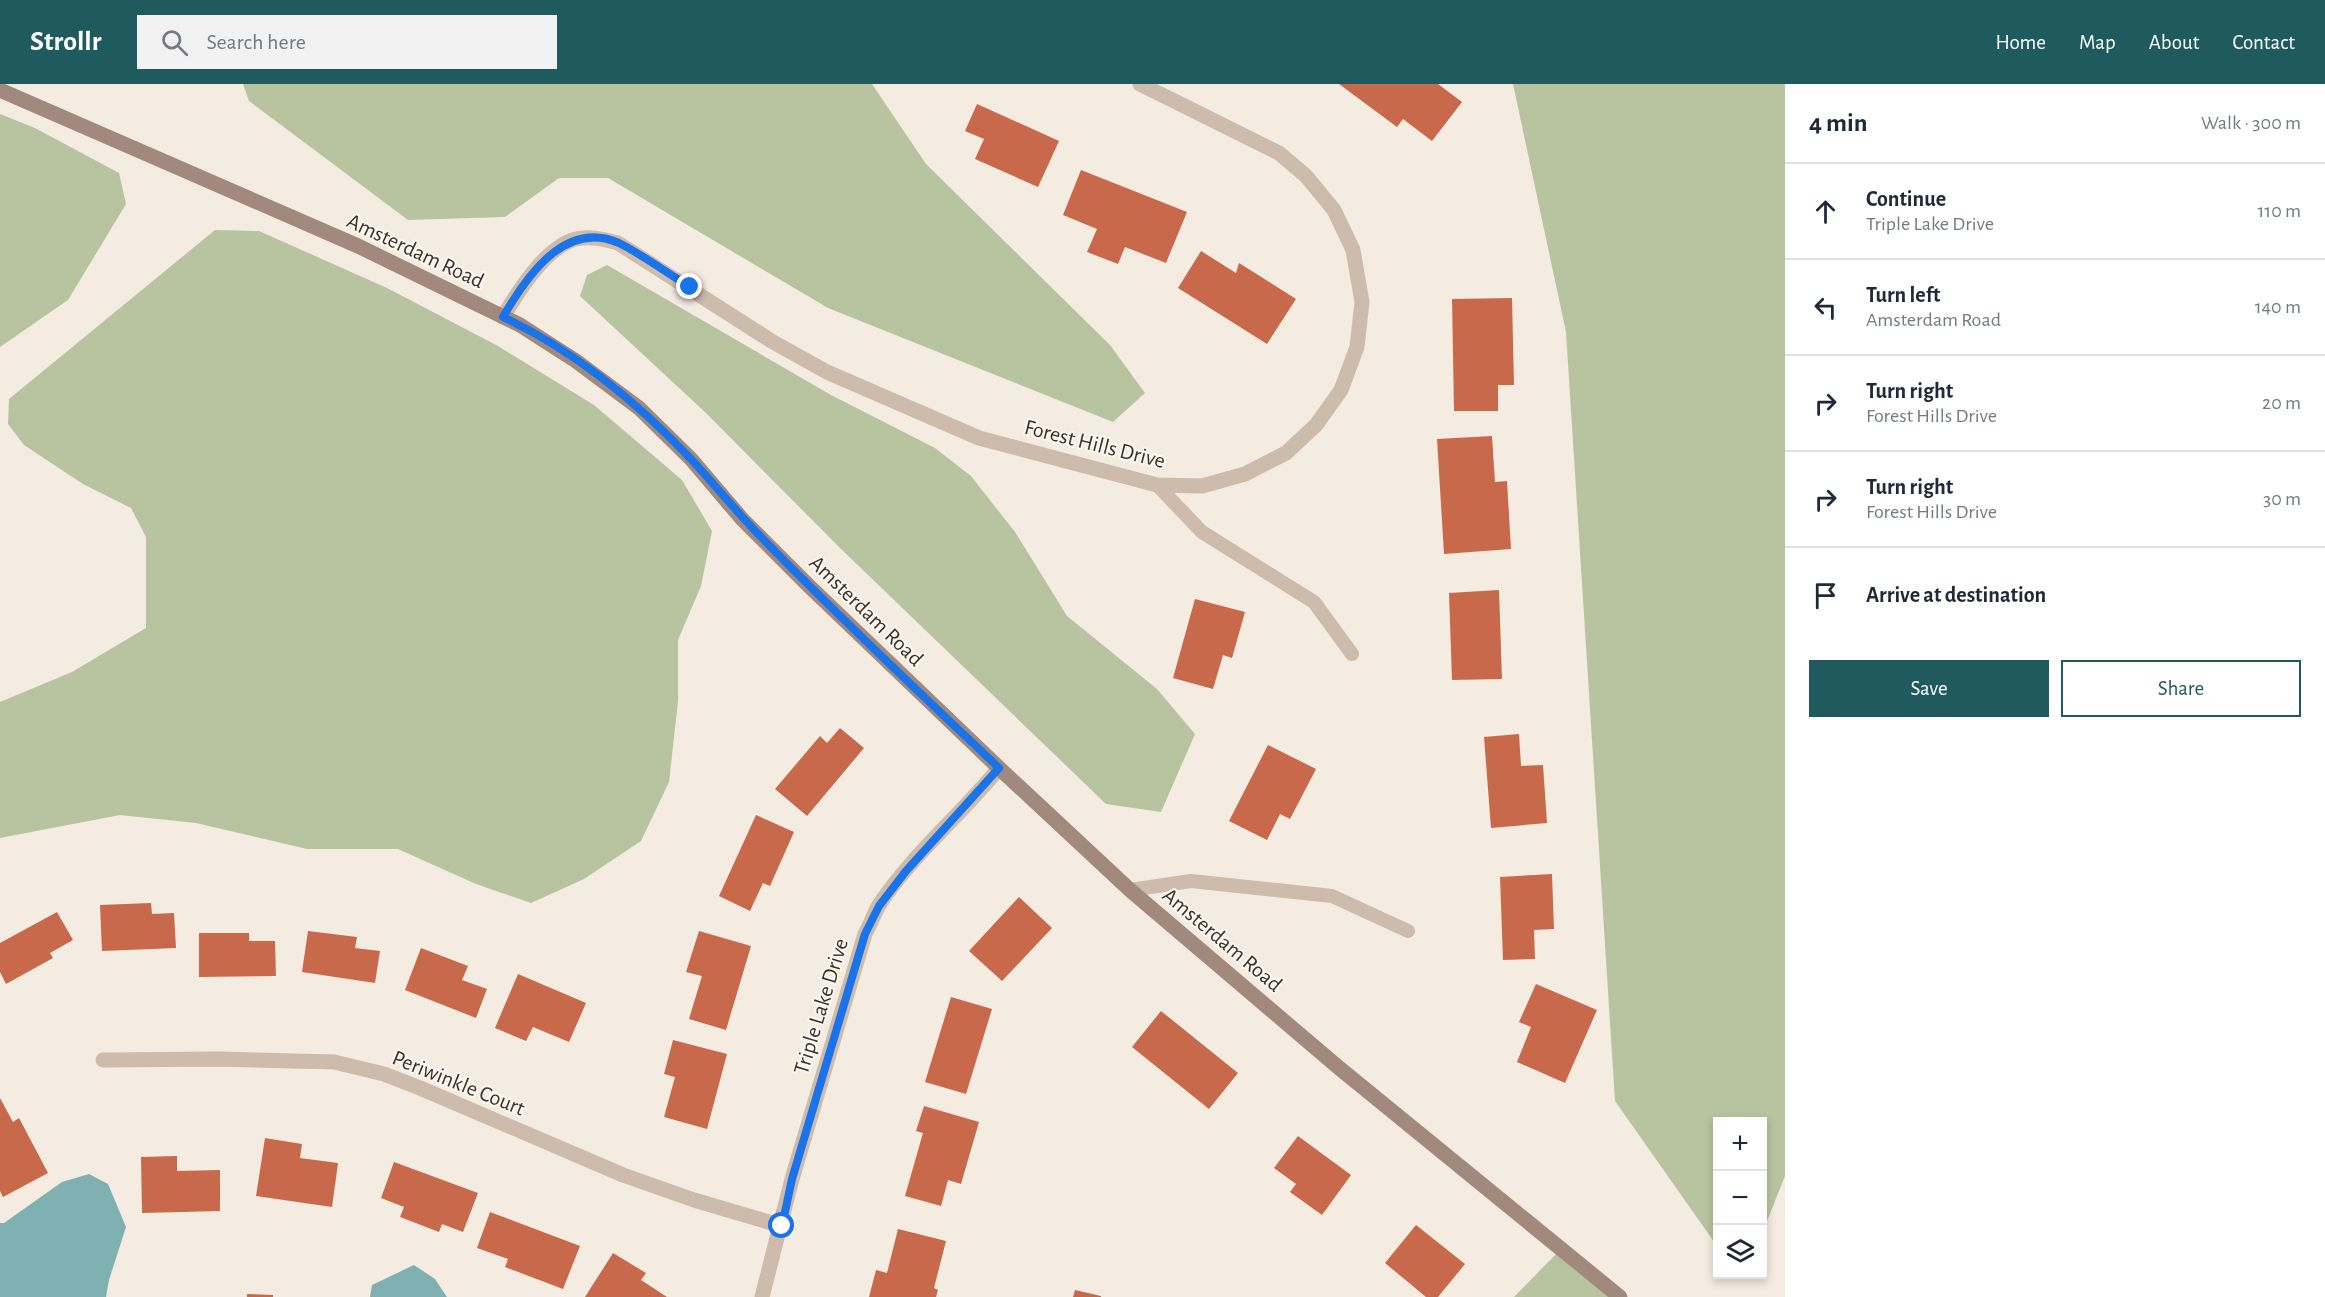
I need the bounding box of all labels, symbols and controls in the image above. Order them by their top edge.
search box [137,15,557,69]
icon: search [158,26,191,59]
text: Strollr [30,28,101,56]
text: Search here [206,31,306,53]
text: Home [1995,32,2046,53]
text: Map [2079,32,2116,53]
text: About [2149,32,2199,53]
text: Contact [2232,32,2295,53]
text: 4 min [1809,110,1868,136]
text: Walk · 300 m [2201,113,2301,133]
text: Continue [1866,188,1946,210]
icon: ahead [1809,195,1842,228]
text: 110 m [2257,201,2301,221]
street label: Amsterdam Road [344,210,488,292]
text: Triple Lake Drive [1866,214,1994,234]
route end [676,273,702,299]
text: Turn left [1866,284,1940,306]
icon: left [1809,291,1842,324]
text: 140 m [2255,297,2301,317]
text: Amsterdam Road [1866,310,2001,330]
text: Turn right [1866,380,1953,402]
icon: right [1809,387,1842,420]
text: 20 m [2262,393,2301,413]
text: Forest Hills Drive [1866,406,1997,426]
street label: Forest Hills Drive [1022,416,1167,472]
text: Turn right [1866,476,1953,498]
icon: right [1809,483,1842,516]
text: 30 m [2263,489,2301,509]
text: Forest Hills Drive [1866,502,1997,522]
street label: Amsterdam Road [805,551,927,670]
icon: arrive [1809,579,1842,612]
text: Arrive at destination [1866,584,2046,606]
button: Save [1809,660,2049,717]
button: Share [2061,660,2301,717]
street label: Amsterdam Road [1158,884,1286,996]
street label: Triple Lake Drive [790,936,852,1077]
street label: Periwinkle Court [389,1046,528,1119]
map controls [1713,1117,1767,1279]
button: + [1713,1117,1767,1171]
button: − [1713,1171,1767,1225]
route start [768,1212,794,1238]
button: layers [1713,1225,1767,1279]

